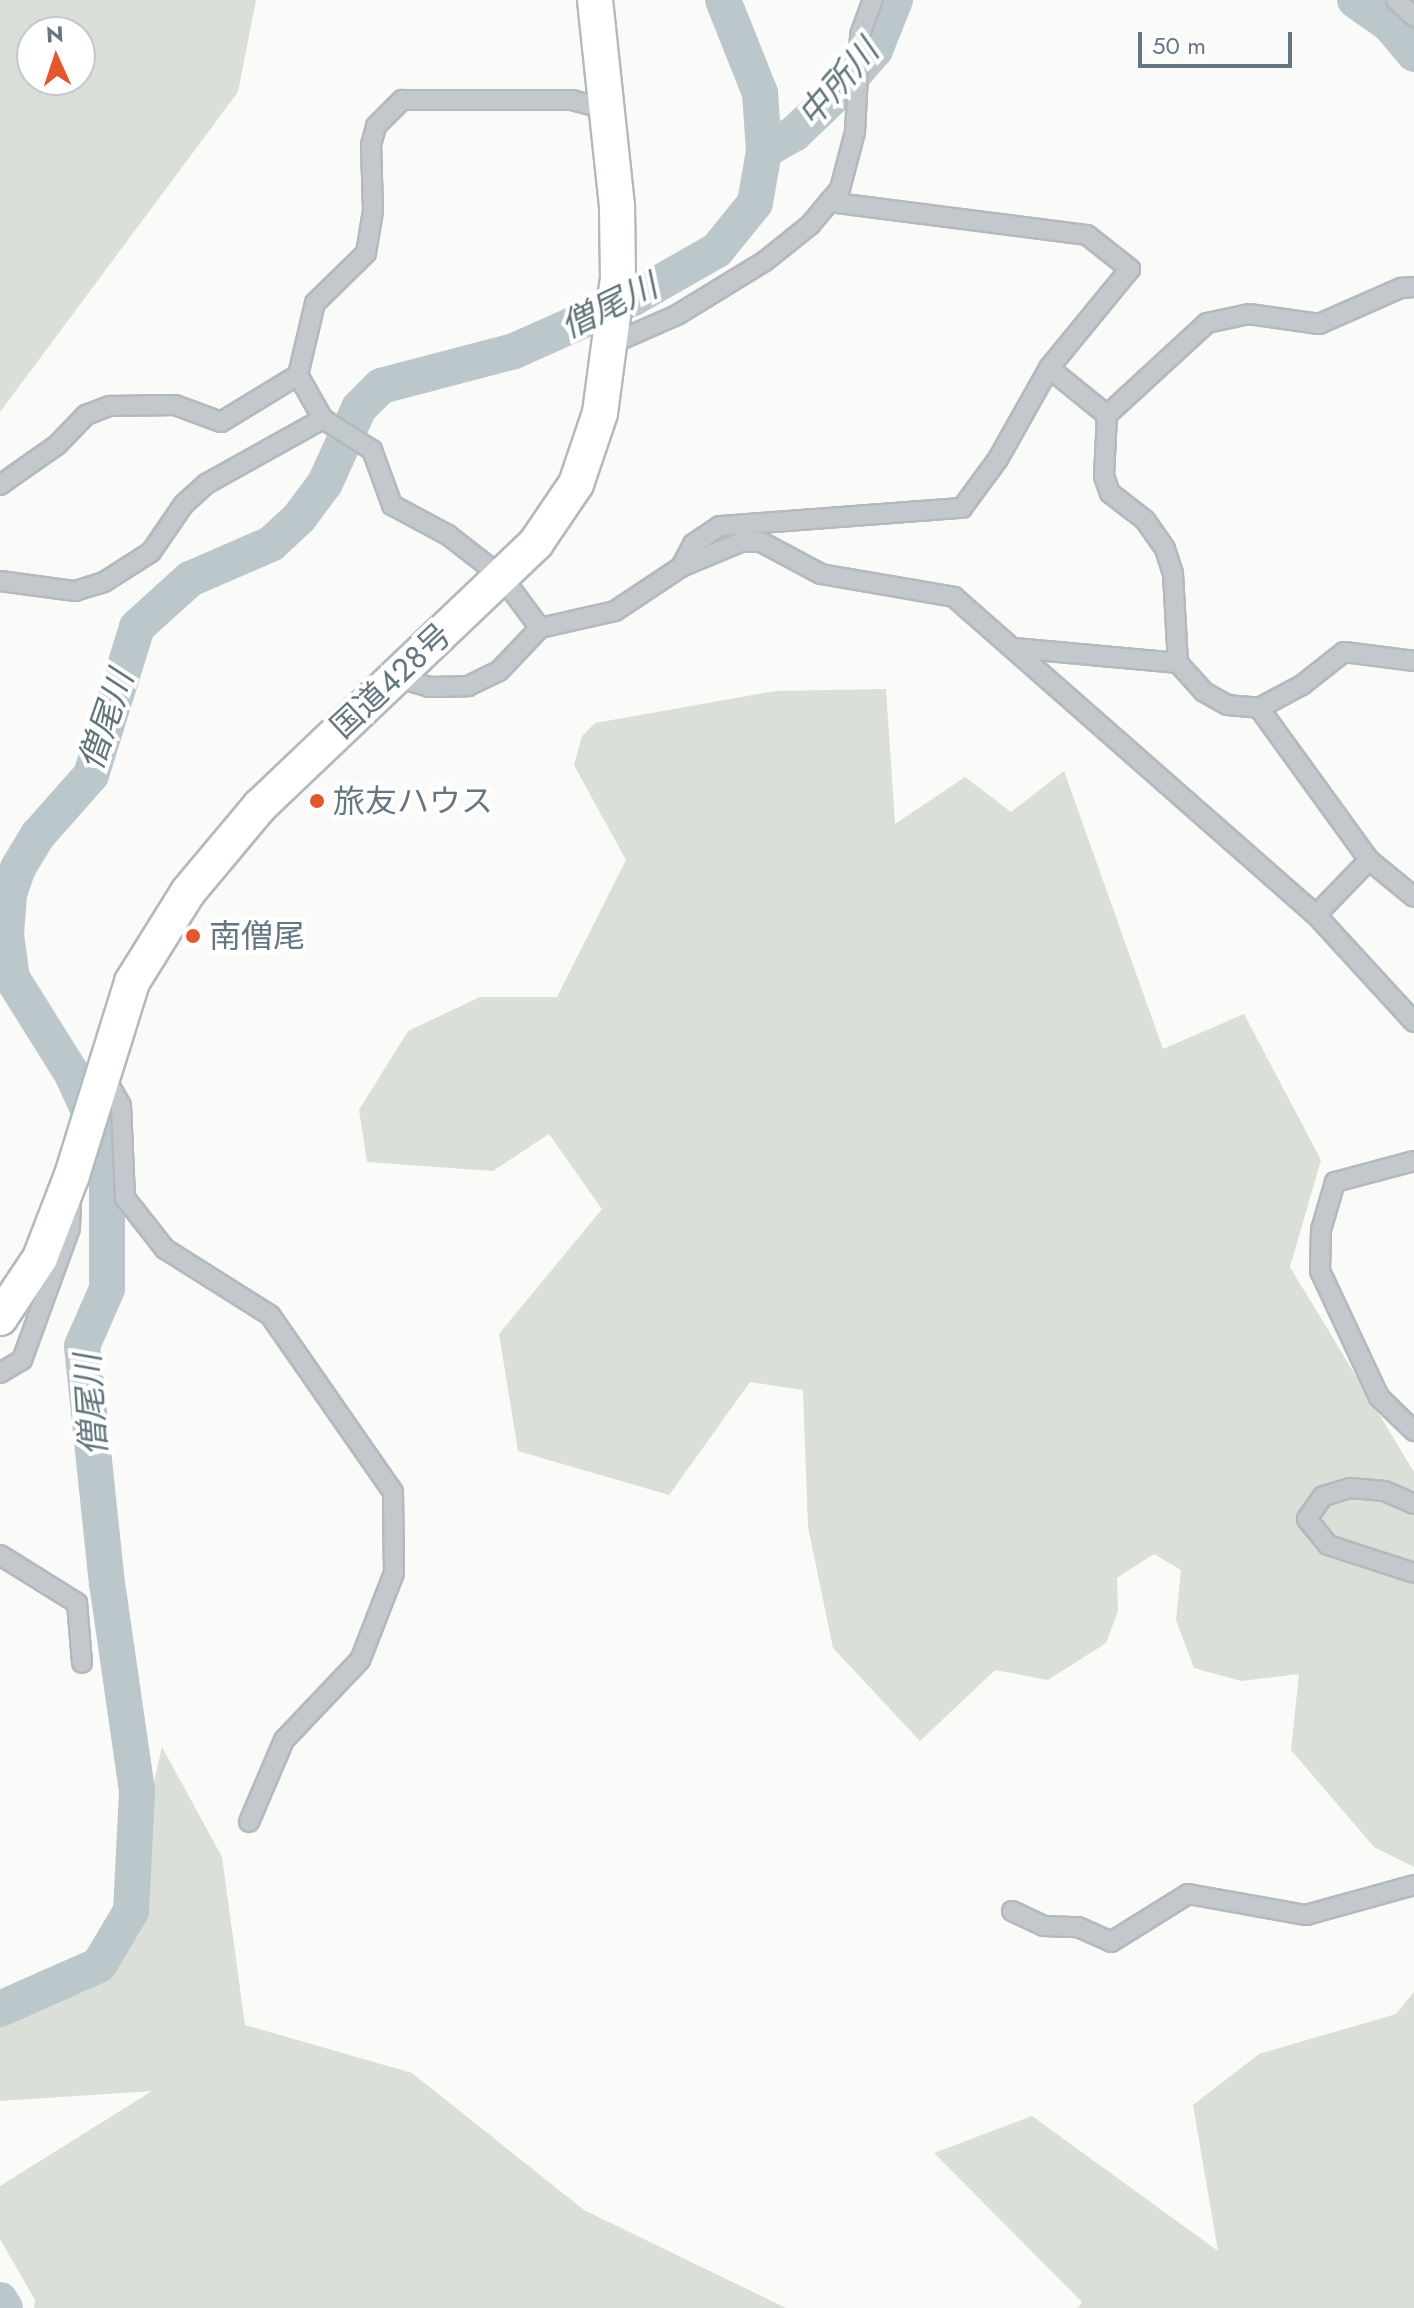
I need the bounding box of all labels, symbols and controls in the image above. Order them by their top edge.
north arrow [16,16,96,96]
scale bar [1142,16,1296,66]
text: N [45,18,64,50]
text: 50 m [1152,28,1206,63]
water label: 中所川 [789,31,887,135]
water label: 僧尾川 [554,265,664,347]
street label: 国道428号 [323,616,459,746]
water label: 僧尾川 [70,665,142,775]
place label: 旅友ハウス [333,782,493,820]
marker: 旅友ハウス [308,792,326,810]
place label: 南僧尾 [209,917,305,955]
marker: 南僧尾 [184,927,202,945]
water label: 僧尾川 [67,1353,115,1457]

